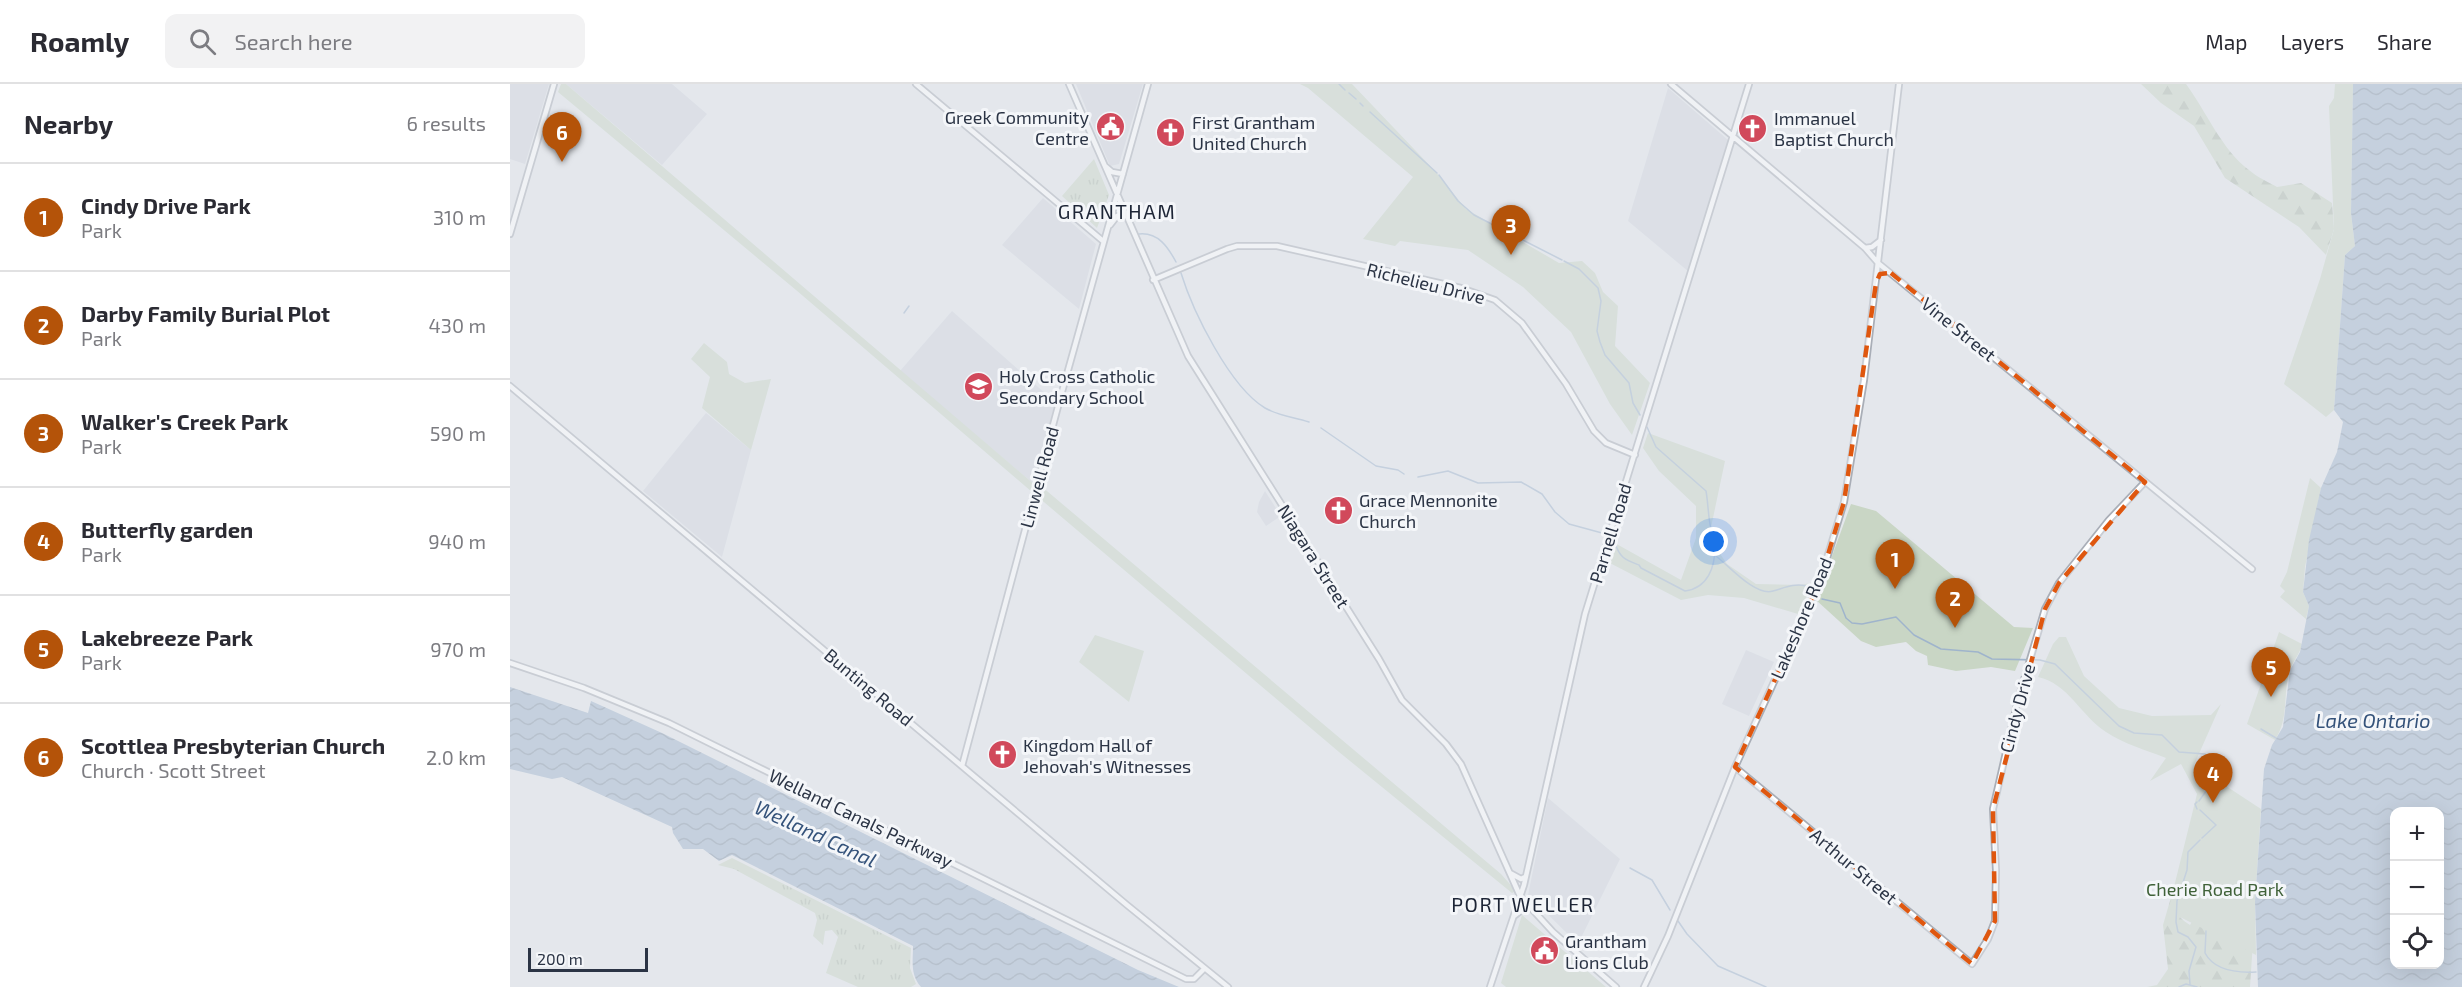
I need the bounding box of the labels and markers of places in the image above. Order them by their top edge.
place label: Greek Community Centre [945,106,1089,149]
place label: Immanuel Baptist Church [1774,107,1894,150]
public building icon: Greek Community Centre [1094,111,1126,143]
place label: First Grantham United Church [1192,111,1315,154]
pin: 6 [542,112,582,162]
church icon: Immanuel Baptist Church [1737,112,1769,144]
church icon: First Grantham United Church [1155,116,1187,148]
pin: 3 [1492,206,1530,255]
place label: Holy Cross Catholic Secondary School [999,365,1156,408]
school or university icon: Holy Cross Catholic Secondary School [962,370,994,402]
place label: Grace Mennonite Church [1359,489,1498,532]
church icon: Grace Mennonite Church [1322,494,1354,526]
pin: 1 [1876,540,1914,589]
pin: 2 [1936,578,1974,628]
pin: 5 [2252,648,2290,697]
place label: Kingdom Hall of Jehovah's Witnesses [1023,734,1191,777]
church icon: Kingdom Hall of Jehovah's Witnesses [986,739,1018,771]
pin: 4 [2194,754,2232,803]
place label: Grantham Lions Club [1565,930,1649,973]
public building icon: Grantham Lions Club [1528,935,1560,967]

